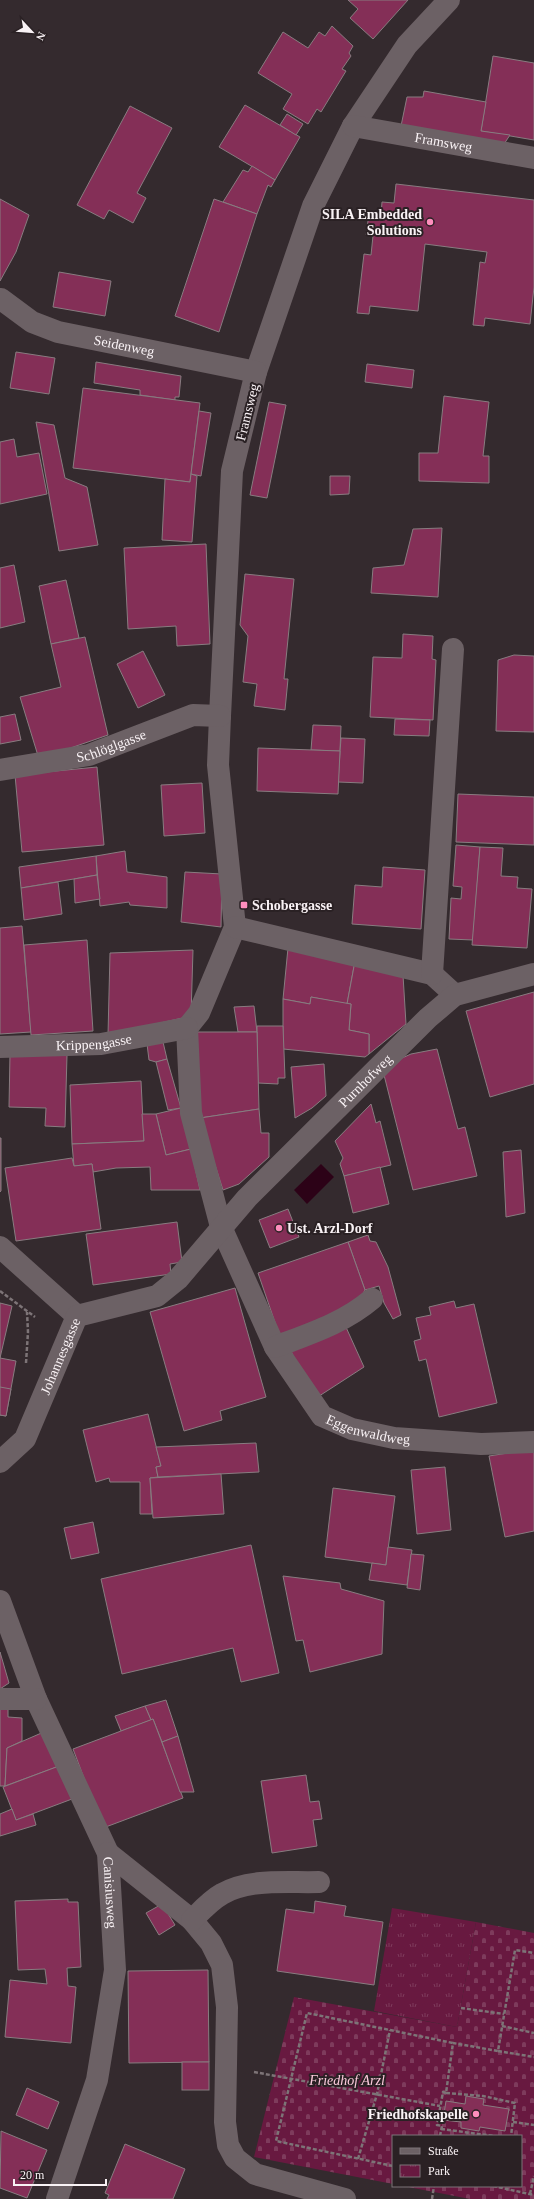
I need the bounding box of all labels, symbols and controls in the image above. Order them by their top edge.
north arrow [12,12,52,52]
text: N [34,30,48,43]
street label: Framsweg [413,130,474,155]
place label: SILA Embedded Solutions [322,207,423,238]
marker: SILA Embedded Solutions [425,217,435,227]
street label: Seidenweg [92,332,156,359]
street label: Framsweg [233,382,262,442]
street label: Schlöglgasse [75,727,148,765]
place label: Schobergasse [252,898,332,913]
marker: Schobergasse [239,900,249,910]
street label: Krippengasse [56,1031,133,1053]
street label: Purnhofweg [336,1051,395,1110]
place label: Ust. Arzl-Dorf [287,1221,373,1236]
marker: Ust. Arzl-Dorf [274,1223,284,1233]
street label: Johannesgasse [38,1316,83,1397]
street label: Eggenwaldweg [324,1412,411,1447]
street label: Canisiusweg [100,1856,119,1929]
park label: Friedhof Arzl [308,2073,385,2088]
place label: Friedhofskapelle [368,2107,468,2122]
marker: Friedhofskapelle [471,2109,481,2119]
legend [392,2135,522,2187]
text: Straße [428,2144,459,2158]
scale bar [14,2161,106,2187]
text: Park [428,2164,450,2178]
text: 20 m [20,2168,45,2182]

